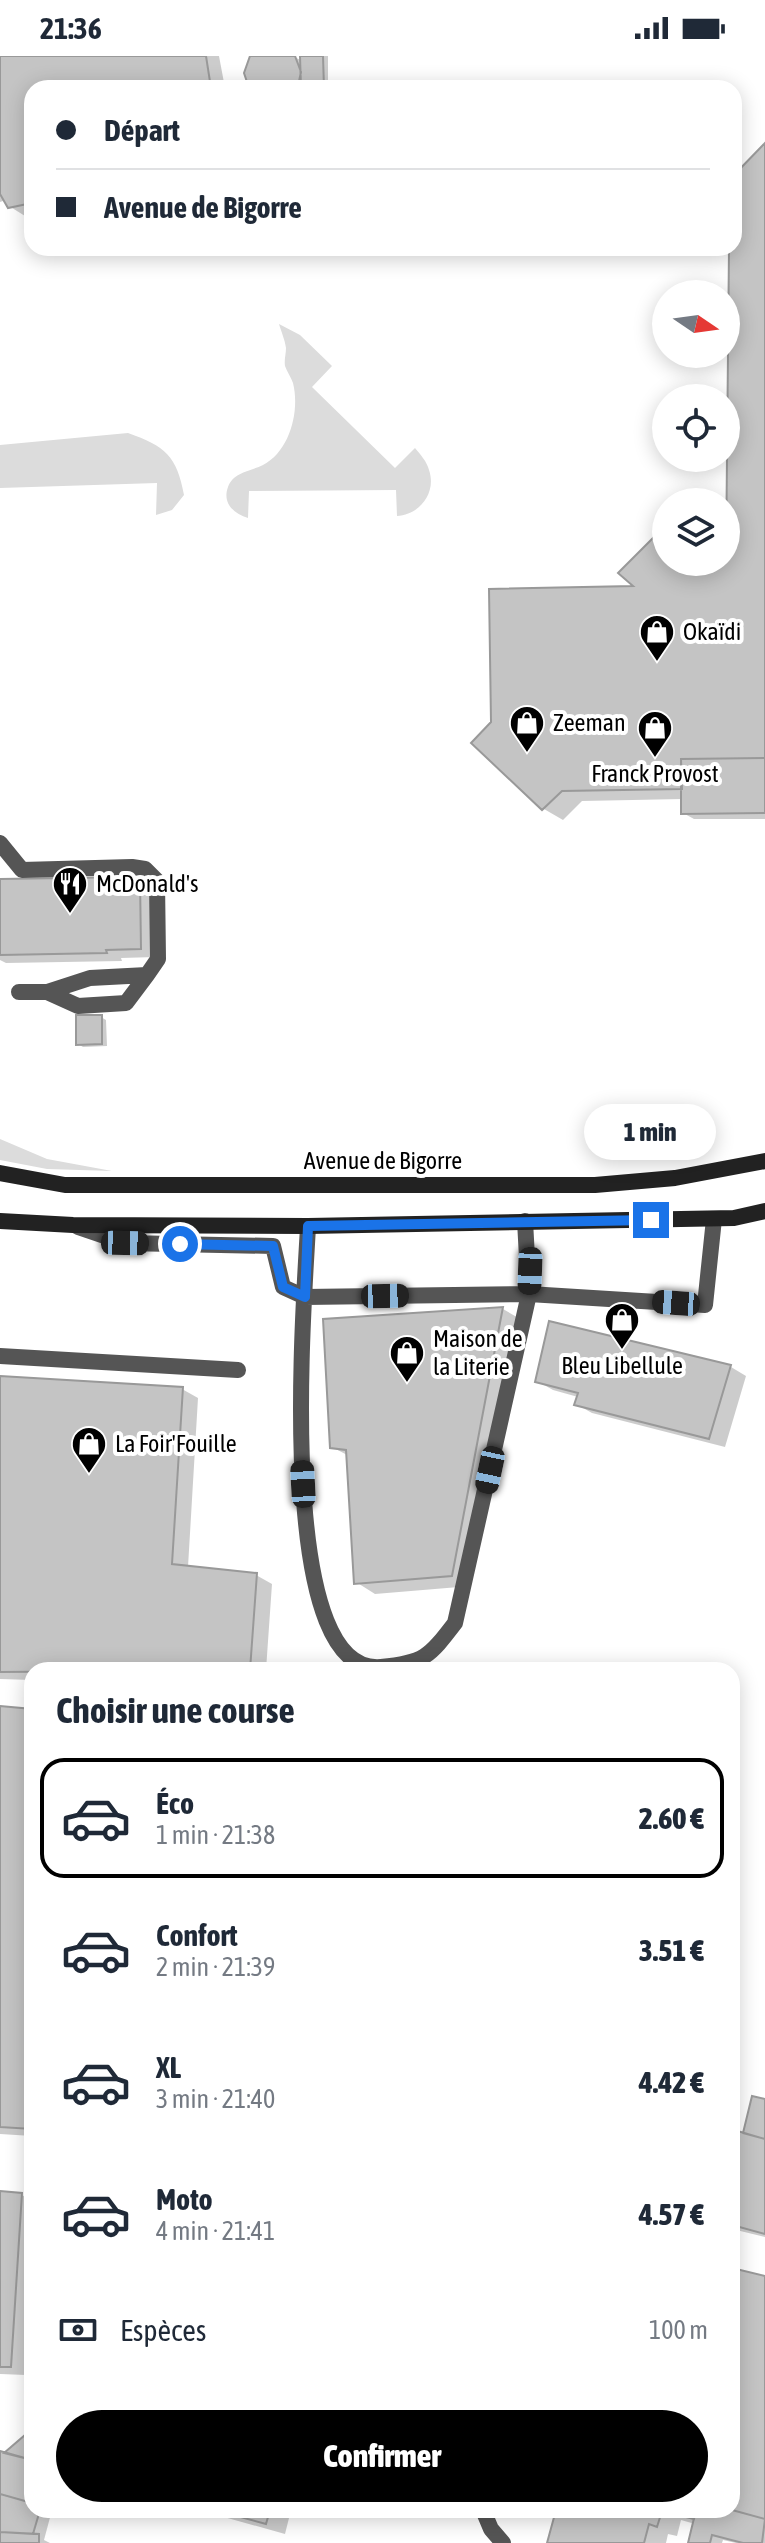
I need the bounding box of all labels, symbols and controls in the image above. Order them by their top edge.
text: 21:36 [40,11,102,45]
text: Départ [104,113,180,147]
text: Avenue de Bigorre [104,190,302,224]
north arrow [652,280,740,368]
map controls [652,280,740,576]
button: locate [652,384,740,472]
button: layers [652,488,740,576]
shop icon: Okaïdi [638,613,676,663]
place label: Okaïdi [683,618,741,645]
shop icon: Zeeman [508,704,546,754]
place label: Zeeman [553,709,626,736]
shop icon: Franck Provost [636,709,674,759]
place label: Franck Provost [591,760,719,787]
restaurant icon: McDonald's [51,865,89,915]
place label: McDonald's [96,870,198,897]
callout: 1 min [585,1104,717,1160]
text: 1 min [623,1117,677,1147]
street label: Avenue de Bigorre [304,1147,462,1174]
route end [633,1202,669,1238]
route start [162,1226,198,1262]
car [101,1231,149,1255]
car [517,1247,543,1295]
car [361,1284,409,1308]
car [651,1289,701,1317]
shop icon: Bleu Libellule [603,1301,641,1351]
place label: Maison de la Literie [433,1325,523,1380]
shop icon: Maison de la Literie [388,1334,426,1384]
place label: Bleu Libellule [561,1352,683,1379]
shop icon: La Foir'Fouille [70,1425,108,1475]
place label: La Foir'Fouille [115,1430,237,1457]
car [473,1444,507,1496]
car [290,1459,316,1509]
text: Choisir une course [56,1689,295,1731]
icon: car [60,1782,132,1854]
text: Éco [156,1786,194,1820]
text: 2.60 € [639,1801,704,1835]
text: 1 min · 21:38 [156,1820,275,1850]
icon: car [60,1914,132,1986]
text: Confort [156,1918,238,1952]
text: 3.51 € [639,1933,704,1967]
text: 2 min · 21:39 [156,1952,275,1982]
icon: car [60,2046,132,2118]
text: XL [156,2050,181,2084]
text: 4.42 € [639,2065,704,2099]
text: 3 min · 21:40 [156,2084,275,2114]
icon: car [60,2178,132,2250]
text: Moto [156,2182,213,2216]
text: 4.57 € [639,2197,704,2231]
text: 4 min · 21:41 [156,2216,275,2246]
icon: cash [56,2308,100,2352]
text: Espèces [120,2313,206,2347]
text: 100 m [649,2315,708,2345]
button: Confirmer [56,2410,708,2502]

